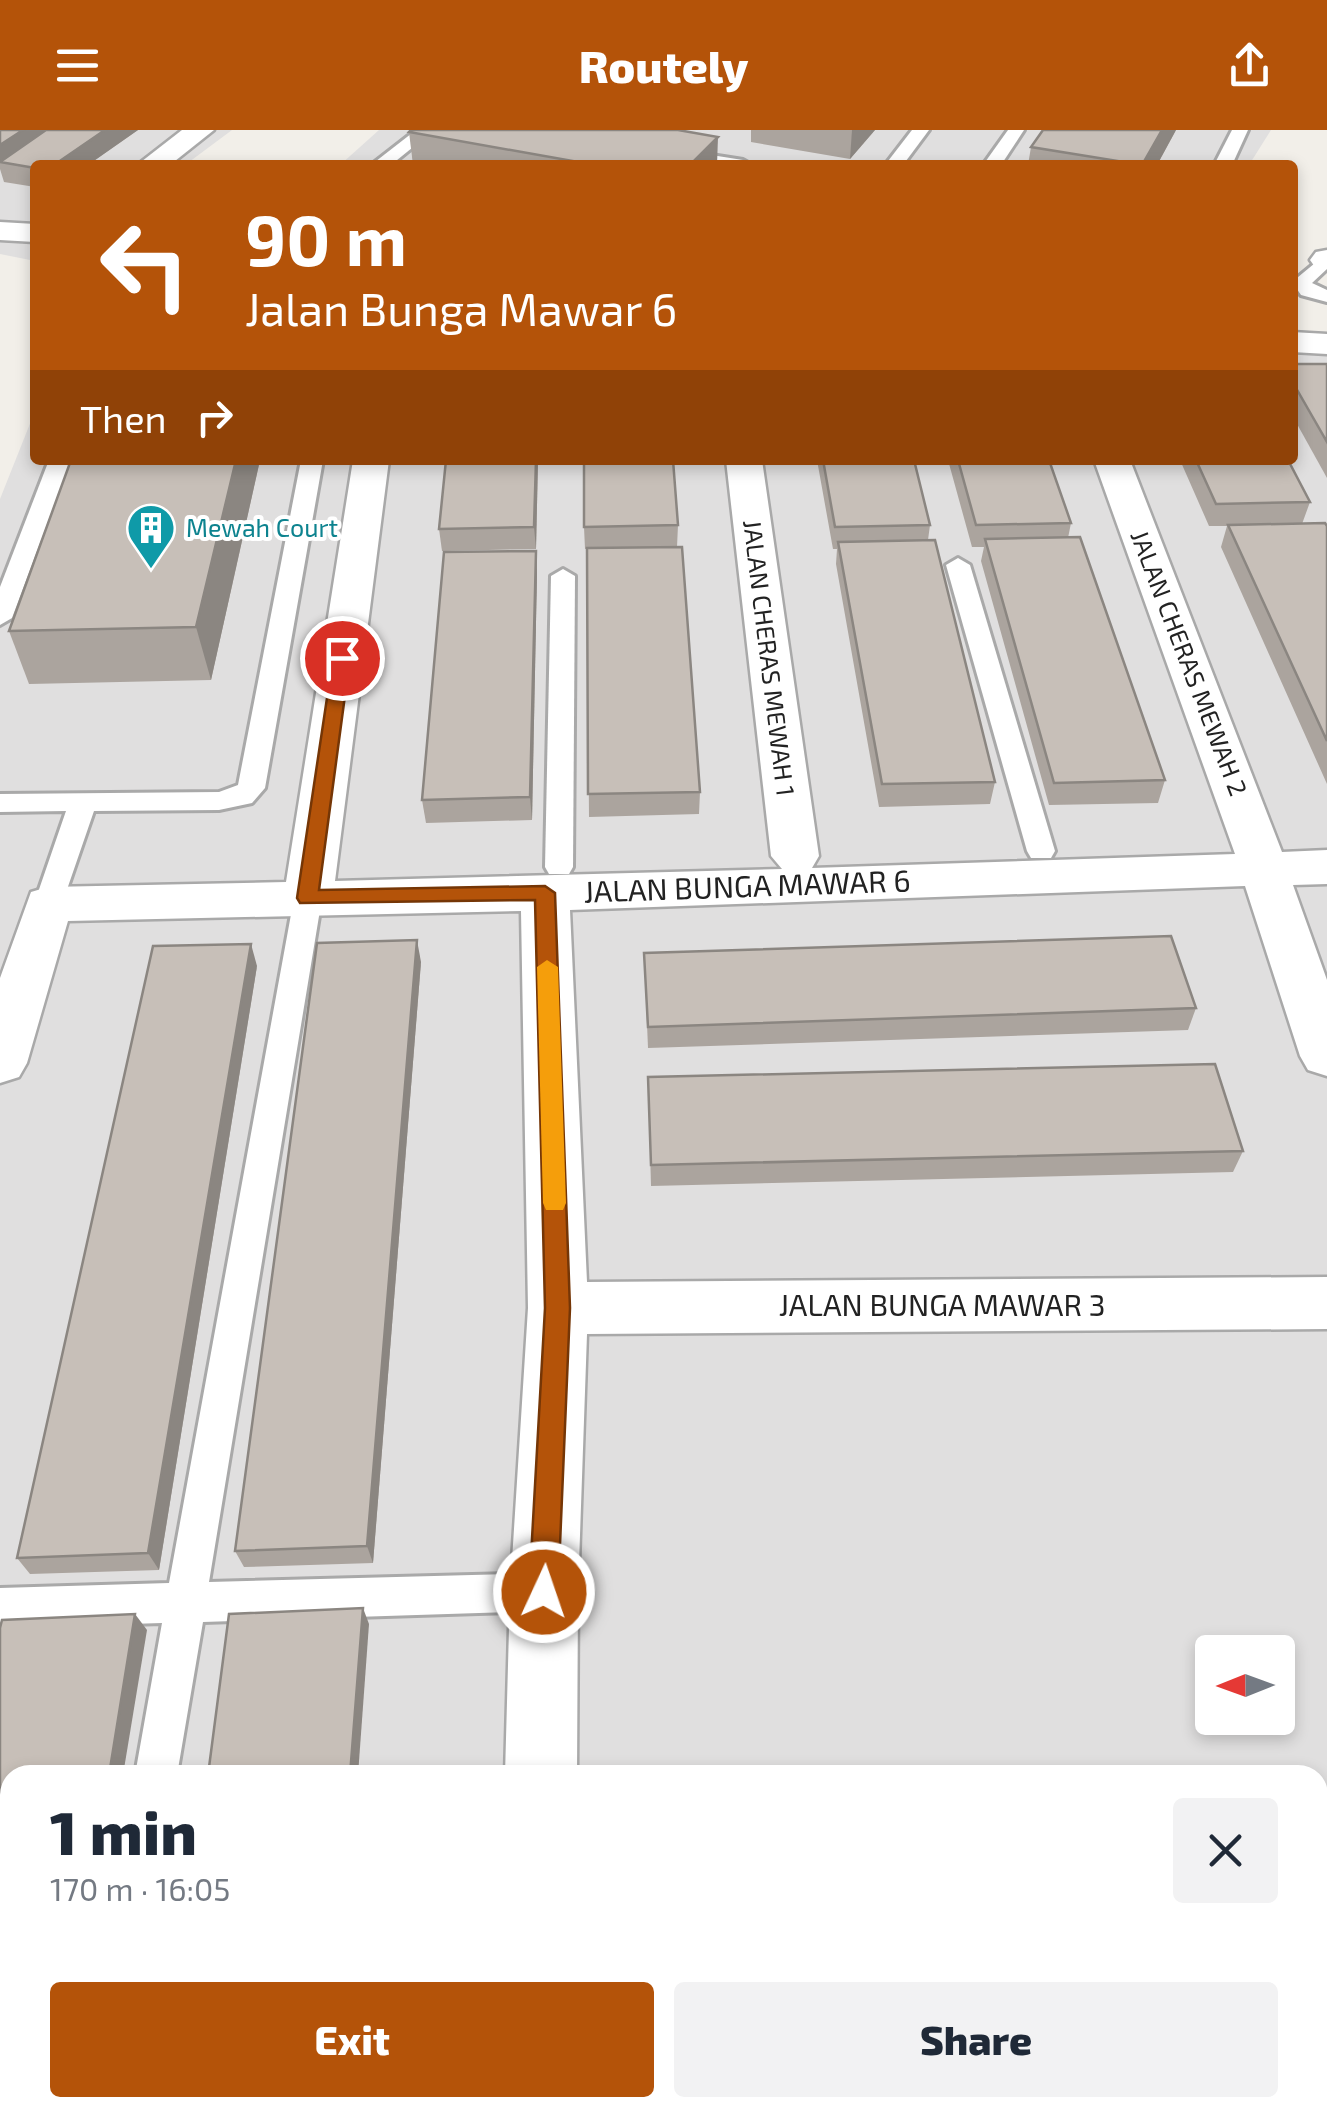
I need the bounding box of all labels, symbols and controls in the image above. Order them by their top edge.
icon: menu [50,38,105,93]
text: Routely [579,38,748,92]
icon: share [1222,38,1277,93]
text: 90 m [245,196,407,280]
icon: left [80,200,210,330]
text: Jalan Bunga Mawar 6 [245,281,677,335]
icon: right [187,390,242,445]
text: Then [80,395,167,441]
building icon: Mewah Court [125,502,177,570]
place label: Mewah Court [186,512,338,542]
street label: JALAN CHERAS MEWAH 1 [738,518,802,798]
street label: JALAN CHERAS MEWAH 2 [1125,526,1254,800]
pin [300,616,385,701]
icon: arrive [315,631,370,686]
street label: JALAN BUNGA MAWAR 6 [583,861,911,909]
street label: JALAN BUNGA MAWAR 3 [779,1286,1105,1322]
position arrow [492,1540,596,1644]
north arrow [1195,1635,1295,1735]
map controls [1195,1635,1295,1735]
text: 1 min [50,1795,197,1867]
button: close [1173,1798,1278,1903]
text: 170 m · 16:05 [50,1869,230,1907]
button: Exit [50,1982,654,2097]
button: Share [674,1982,1278,2097]

